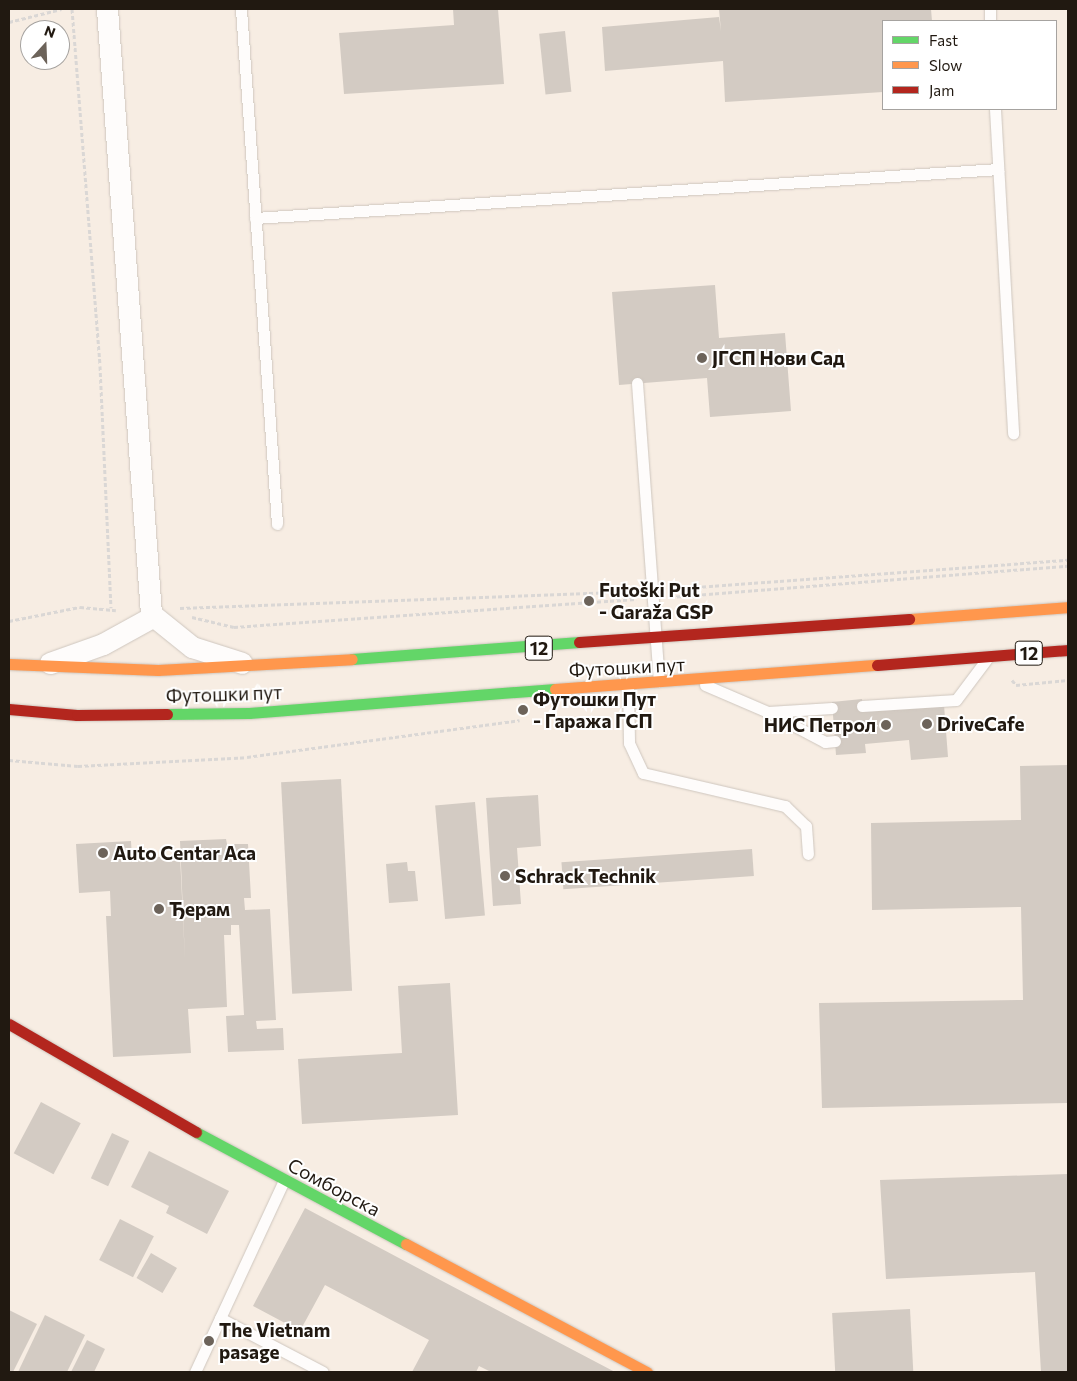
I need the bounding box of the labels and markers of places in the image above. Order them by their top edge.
place label: ЈГСП Нови Сад [712,347,845,369]
marker: ЈГСП Нови Сад [696,352,708,364]
place label: Futoški Put - Garaža GSP [599,579,713,623]
marker: Futoški Put - Garaža GSP [583,595,595,607]
place label: Футошки Пут - Гаража ГСП [533,688,656,732]
marker: Футошки Пут - Гаража ГСП [517,704,529,716]
place label: DriveCafe [937,713,1024,735]
place label: НИС Петрол [764,714,876,736]
marker: DriveCafe [921,718,933,730]
marker: НИС Петрол [880,719,892,731]
place label: Auto Centar Aca [113,842,256,864]
marker: Auto Centar Aca [97,847,109,859]
place label: Schrack Technik [515,865,656,887]
marker: Schrack Technik [499,870,511,882]
place label: Ђерам [169,898,230,920]
marker: Ђерам [153,903,165,915]
place label: The Vietnam pasage [219,1319,330,1363]
marker: The Vietnam pasage [203,1335,215,1347]

